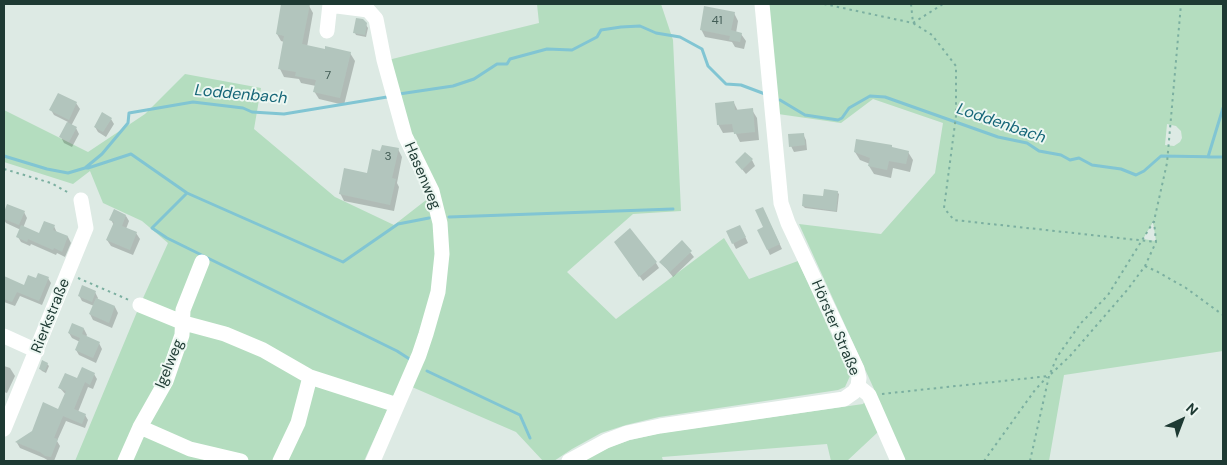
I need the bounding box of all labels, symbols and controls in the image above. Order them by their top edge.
house number: 41 [711,14,723,28]
house number: 7 [325,69,331,83]
water label: Loddenbach [194,81,288,109]
water label: Loddenbach [954,100,1048,148]
street label: Hasenweg [400,140,444,212]
house number: 3 [384,150,392,164]
street label: Rierkstraße [28,276,74,356]
street label: Hörster Straße [807,277,863,379]
street label: Igelweg [152,337,188,391]
north arrow [1157,395,1207,445]
text: N [1182,399,1202,419]

